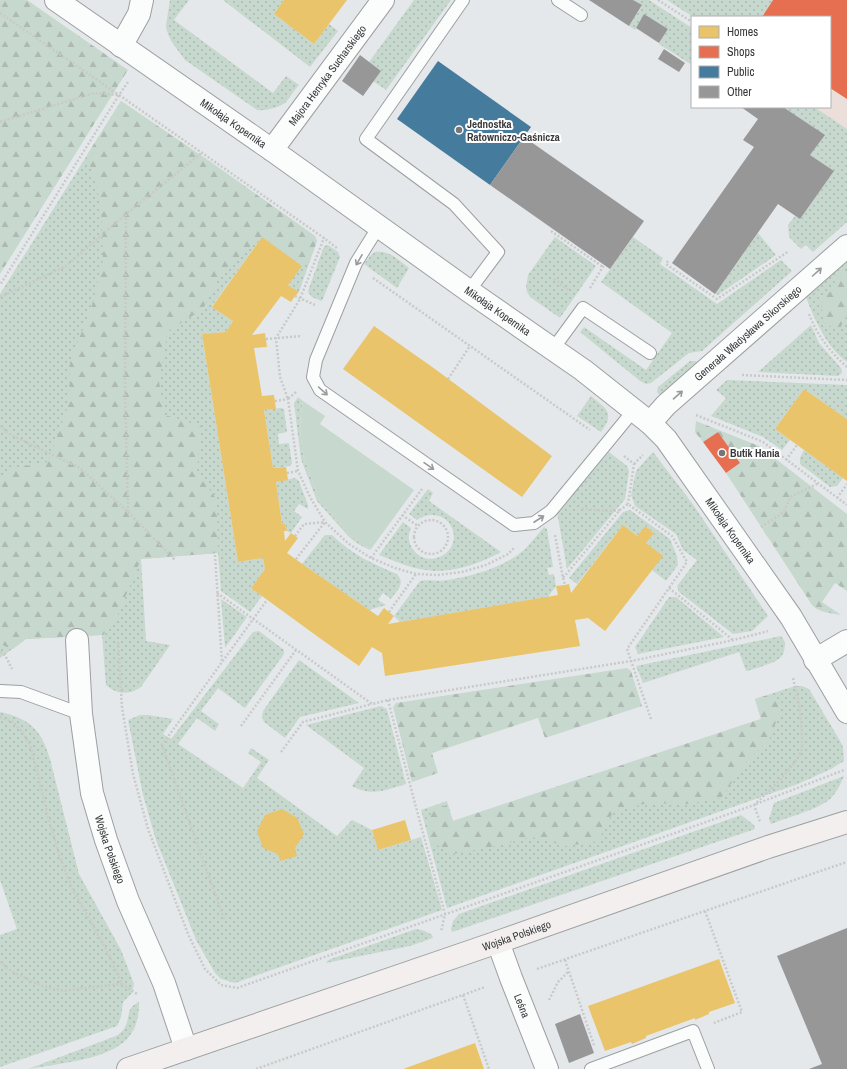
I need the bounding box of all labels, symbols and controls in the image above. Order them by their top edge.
legend [691,16,831,108]
street label: Majora Henryka Sucharskiego [286,22,369,128]
text: Homes [727,24,758,40]
text: Shops [727,44,755,60]
text: Public [727,64,754,80]
text: Other [727,84,752,100]
street label: Mikołaja Kopernika [198,95,269,151]
place label: Jednostka Ratowniczo-Gaśnicza [467,117,560,144]
marker: Jednostka Ratowniczo-Gaśnicza [454,125,464,135]
one-way arrow [354,254,362,266]
one-way arrow [812,268,822,277]
street label: Generała Władysława Sikorskiego [691,282,804,384]
street label: Mikołaja Kopernika [462,283,533,339]
one-way arrow [318,386,328,395]
one-way arrow [672,391,683,400]
place label: Butik Hania [730,446,780,460]
marker: Butik Hania [717,448,727,458]
one-way arrow [423,462,434,470]
street label: Mikołaja Kopernika [702,495,758,566]
one-way arrow [533,515,544,523]
street label: Wojska Polskiego [92,813,128,886]
street label: Wojska Polskiego [481,917,553,954]
street label: Leśna [511,992,533,1020]

